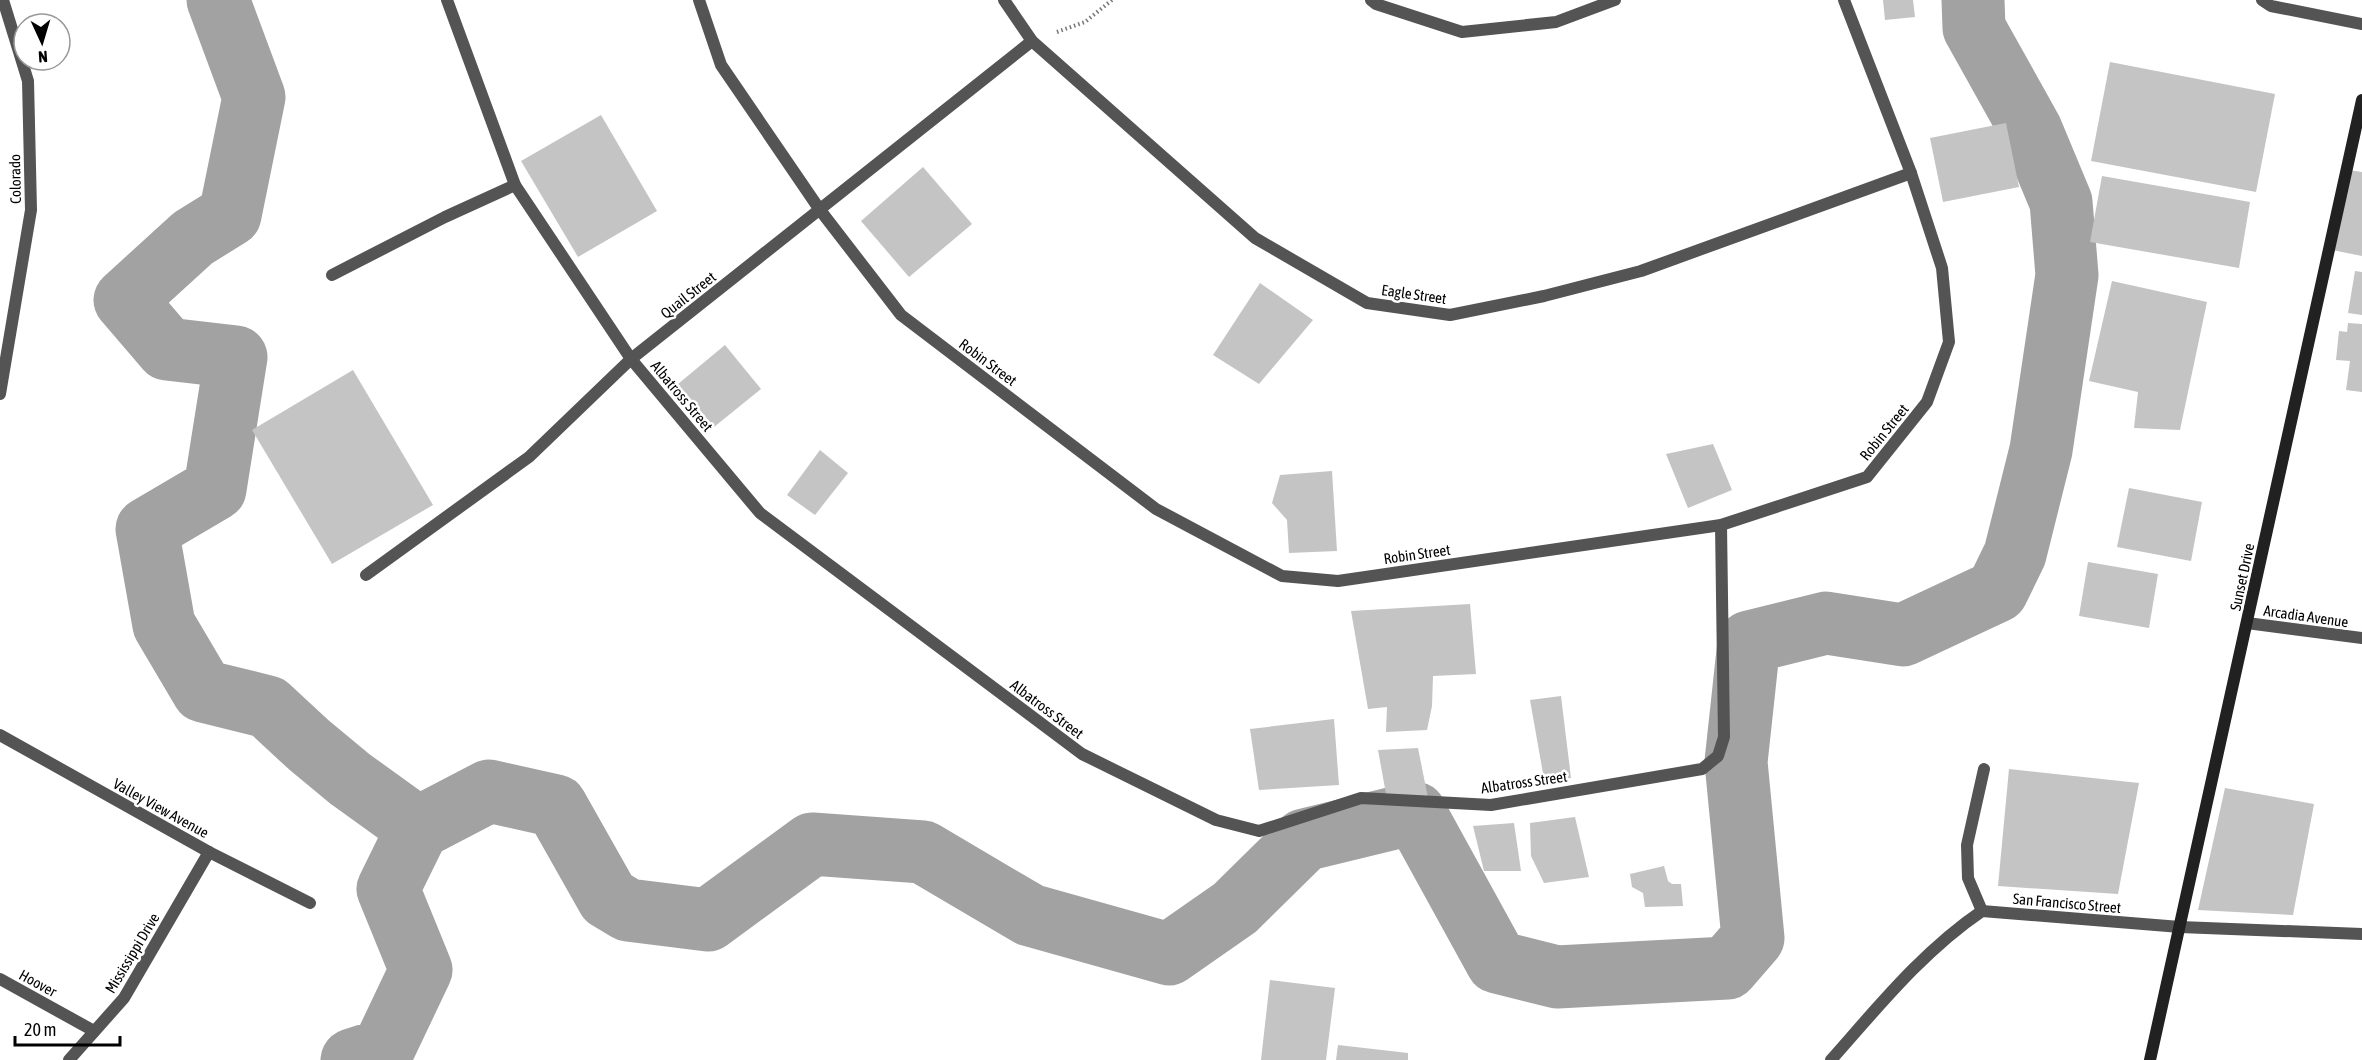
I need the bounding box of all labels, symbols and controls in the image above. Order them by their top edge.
north arrow [12,12,72,72]
text: N [38,48,48,66]
street label: Colorado [6,154,24,204]
street label: Quail Street [657,268,719,322]
street label: Eagle Street [1380,281,1448,307]
street label: Robin Street [956,335,1020,389]
street label: Albatross Street [648,357,716,435]
street label: Robin Street [1856,400,1912,464]
street label: Robin Street [1382,541,1452,567]
street label: Sunset Drive [2227,542,2257,612]
street label: Arcadia Avenue [2263,602,2350,630]
street label: Albatross Street [1007,676,1087,742]
street label: Albatross Street [1480,768,1568,796]
street label: Valley View Avenue [110,775,212,841]
street label: San Francisco Street [2012,890,2122,916]
street label: Mississippi Drive [101,910,163,996]
street label: Hoover [16,966,60,1000]
scale bar [15,1009,120,1047]
text: 20 m [24,1019,56,1040]

